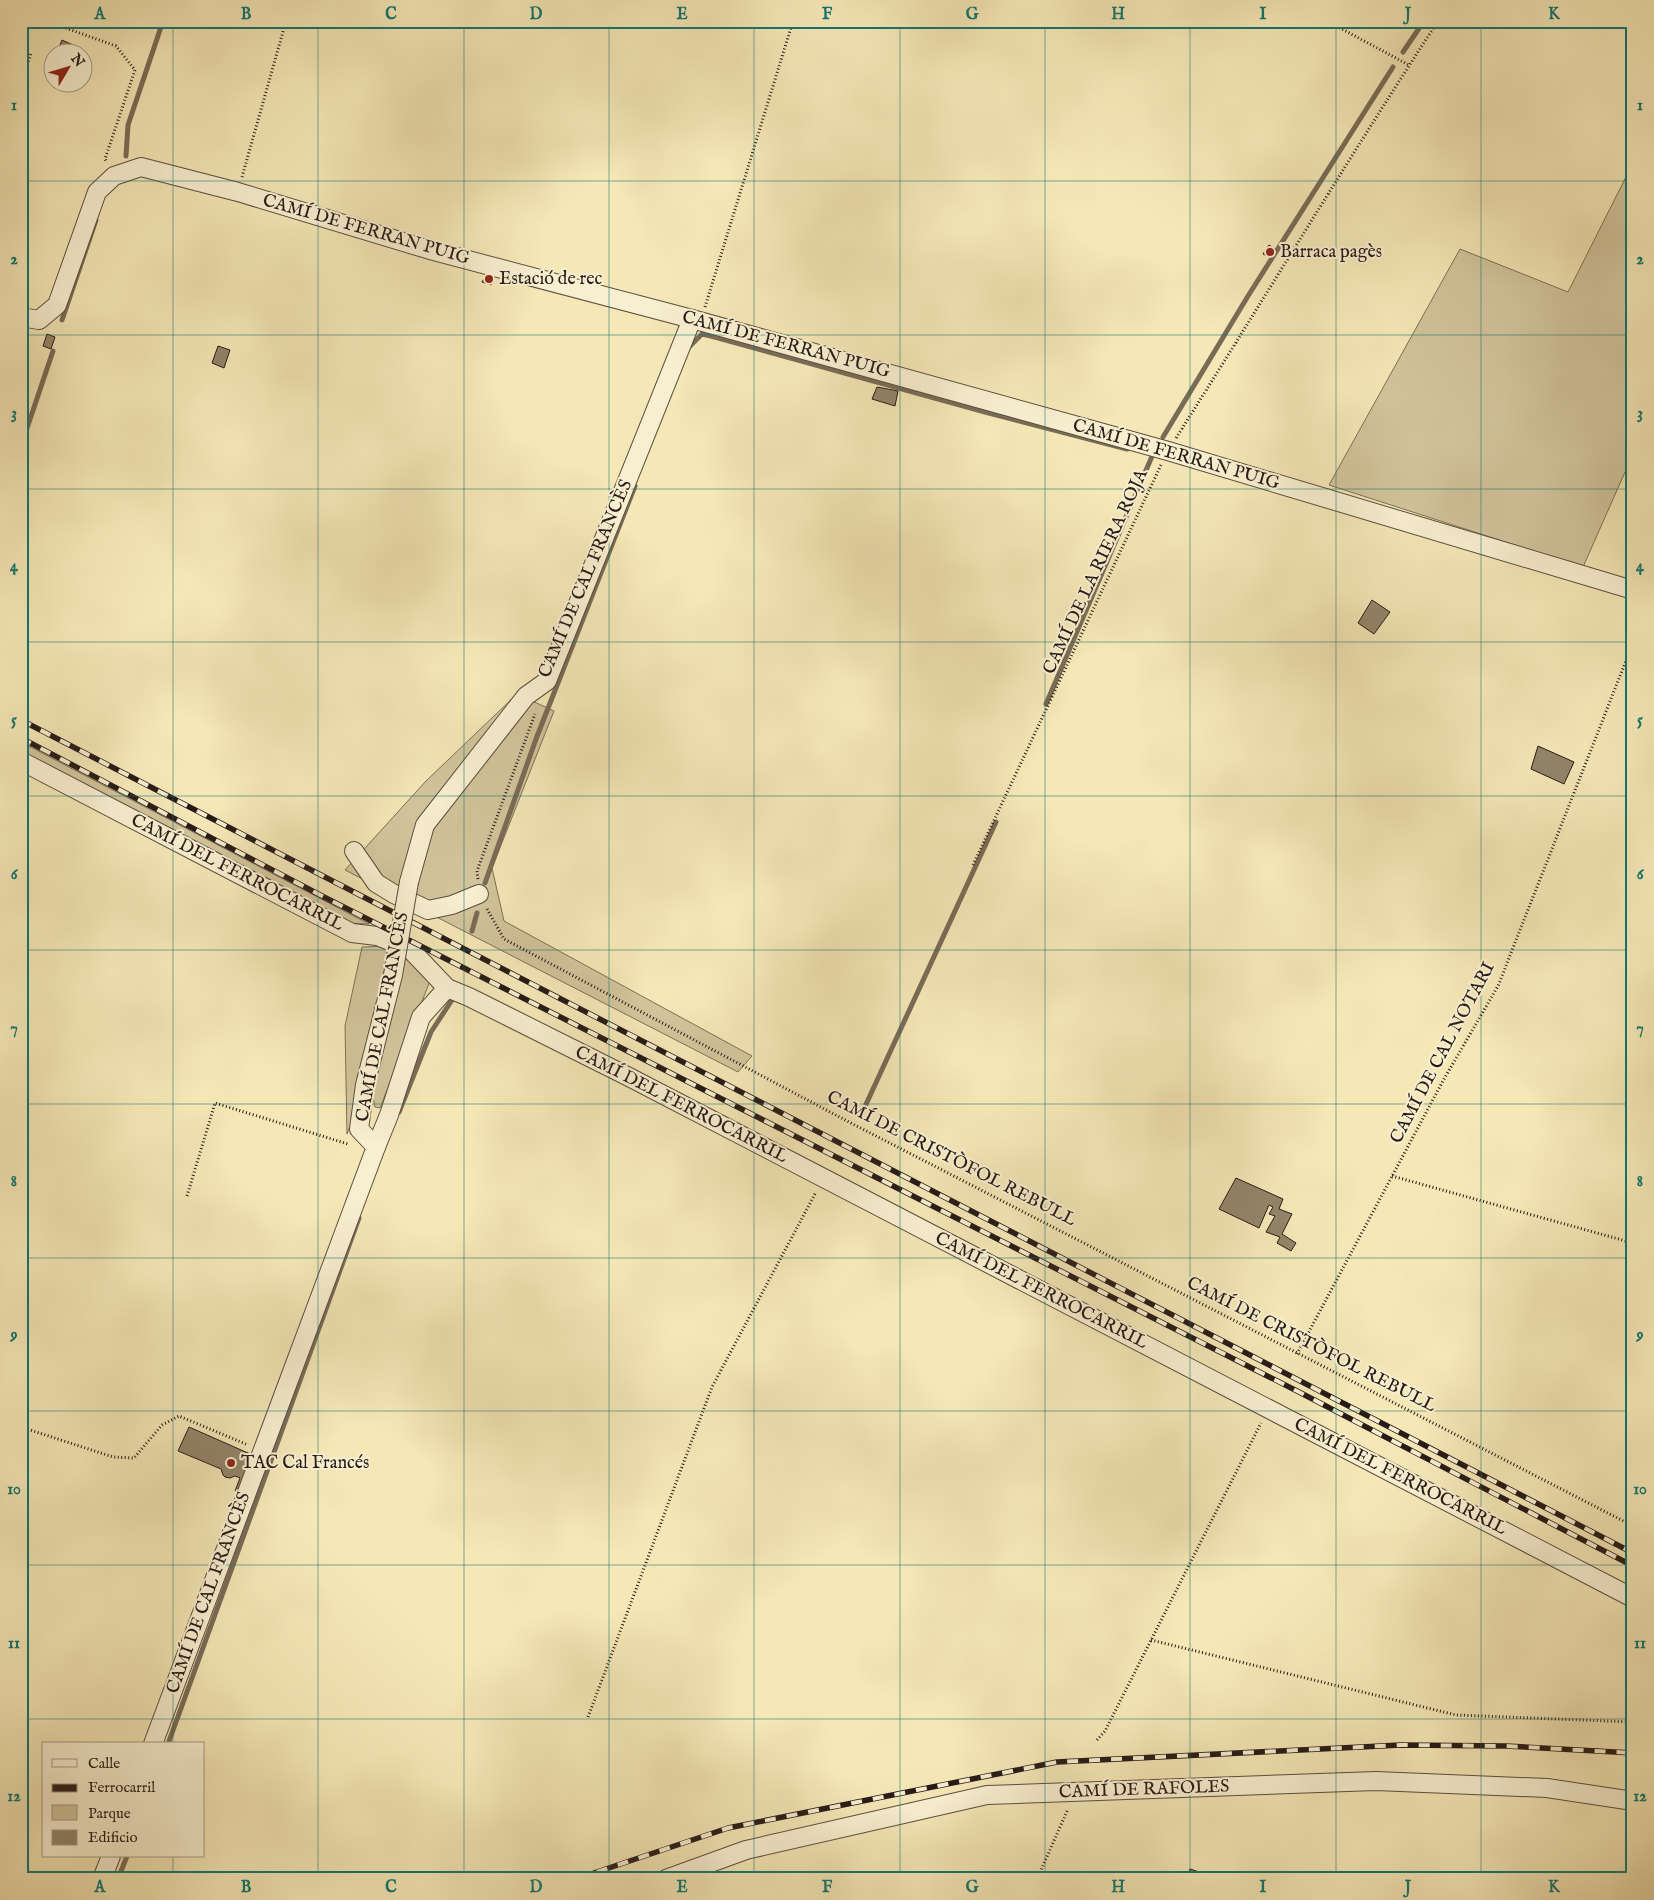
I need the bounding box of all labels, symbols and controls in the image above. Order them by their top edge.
text: A [94,5,107,25]
text: B [241,5,252,25]
text: C [385,5,397,25]
text: D [530,5,543,25]
text: E [676,5,688,25]
text: F [822,5,833,25]
text: G [966,5,979,25]
text: H [1111,5,1125,25]
text: I [1260,5,1267,25]
text: J [1403,5,1412,25]
text: K [1548,5,1561,25]
north arrow [42,42,92,92]
text: N [66,50,88,71]
text: 1 [11,96,17,116]
text: 1 [1637,96,1643,116]
street label: CAMÍ DE FERRAN PUIG [260,187,473,271]
place label: Barraca pagès [1280,241,1382,264]
marker: Barraca pagès [1264,246,1276,258]
text: 2 [10,250,18,270]
text: 2 [1636,250,1644,270]
place label: Estació de rec [499,268,602,291]
marker: Estació de rec [483,273,495,285]
street label: CAMÍ DE FERRAN PUIG [679,304,894,384]
text: 3 [11,404,17,424]
text: 3 [1637,404,1643,424]
street label: CAMÍ DE FERRAN PUIG [1070,412,1283,496]
street label: CAMÍ DE LA RIERA ROJA [1037,464,1154,678]
street label: CAMÍ DE CAL FRANCÈS [532,476,638,682]
text: 4 [10,557,19,577]
text: 4 [1636,557,1645,577]
text: 5 [11,711,17,731]
text: 5 [1637,711,1643,731]
street label: CAMÍ DEL FERROCARRIL [127,808,348,937]
text: 6 [11,865,19,885]
text: 6 [1637,865,1645,885]
street label: CAMÍ DE CAL FRANCÈS [349,910,415,1124]
street label: CAMÍ DE CAL NOTARI [1384,957,1501,1148]
text: 7 [10,1019,18,1039]
text: 7 [1636,1019,1644,1039]
street label: CAMÍ DEL FERROCARRIL [571,1040,792,1169]
street label: CAMÍ DE CRISTÒFOL REBULL [822,1084,1081,1232]
text: 8 [11,1172,17,1192]
text: 8 [1637,1172,1643,1192]
street label: CAMÍ DEL FERROCARRIL [931,1226,1152,1355]
street label: CAMÍ DE CRISTÒFOL REBULL [1182,1270,1441,1418]
text: 9 [10,1326,18,1346]
text: 9 [1636,1326,1644,1346]
street label: CAMÍ DEL FERROCARRIL [1290,1412,1511,1541]
place label: TAC Cal Francés [241,1452,369,1475]
marker: TAC Cal Francés [225,1457,237,1469]
text: 10 [7,1480,21,1500]
text: 10 [1633,1480,1647,1500]
street label: CAMÍ DE CAL FRANCÈS [160,1488,256,1697]
text: 11 [8,1634,20,1654]
text: 11 [1634,1634,1646,1654]
legend [42,1742,205,1858]
text: Calle [88,1754,120,1773]
street label: CAMÍ DE RAFOLES [1058,1774,1230,1804]
text: Ferrocarril [88,1778,156,1797]
text: 12 [7,1787,21,1807]
text: 12 [1633,1787,1647,1807]
text: Parque [88,1804,131,1823]
text: Edificio [88,1828,138,1847]
text: A [94,1878,107,1898]
text: B [241,1878,252,1898]
text: C [385,1878,397,1898]
text: D [530,1878,543,1898]
text: E [676,1878,688,1898]
text: F [822,1878,833,1898]
text: G [966,1878,979,1898]
text: H [1111,1878,1125,1898]
text: I [1260,1878,1267,1898]
text: J [1403,1878,1412,1898]
text: K [1548,1878,1561,1898]

